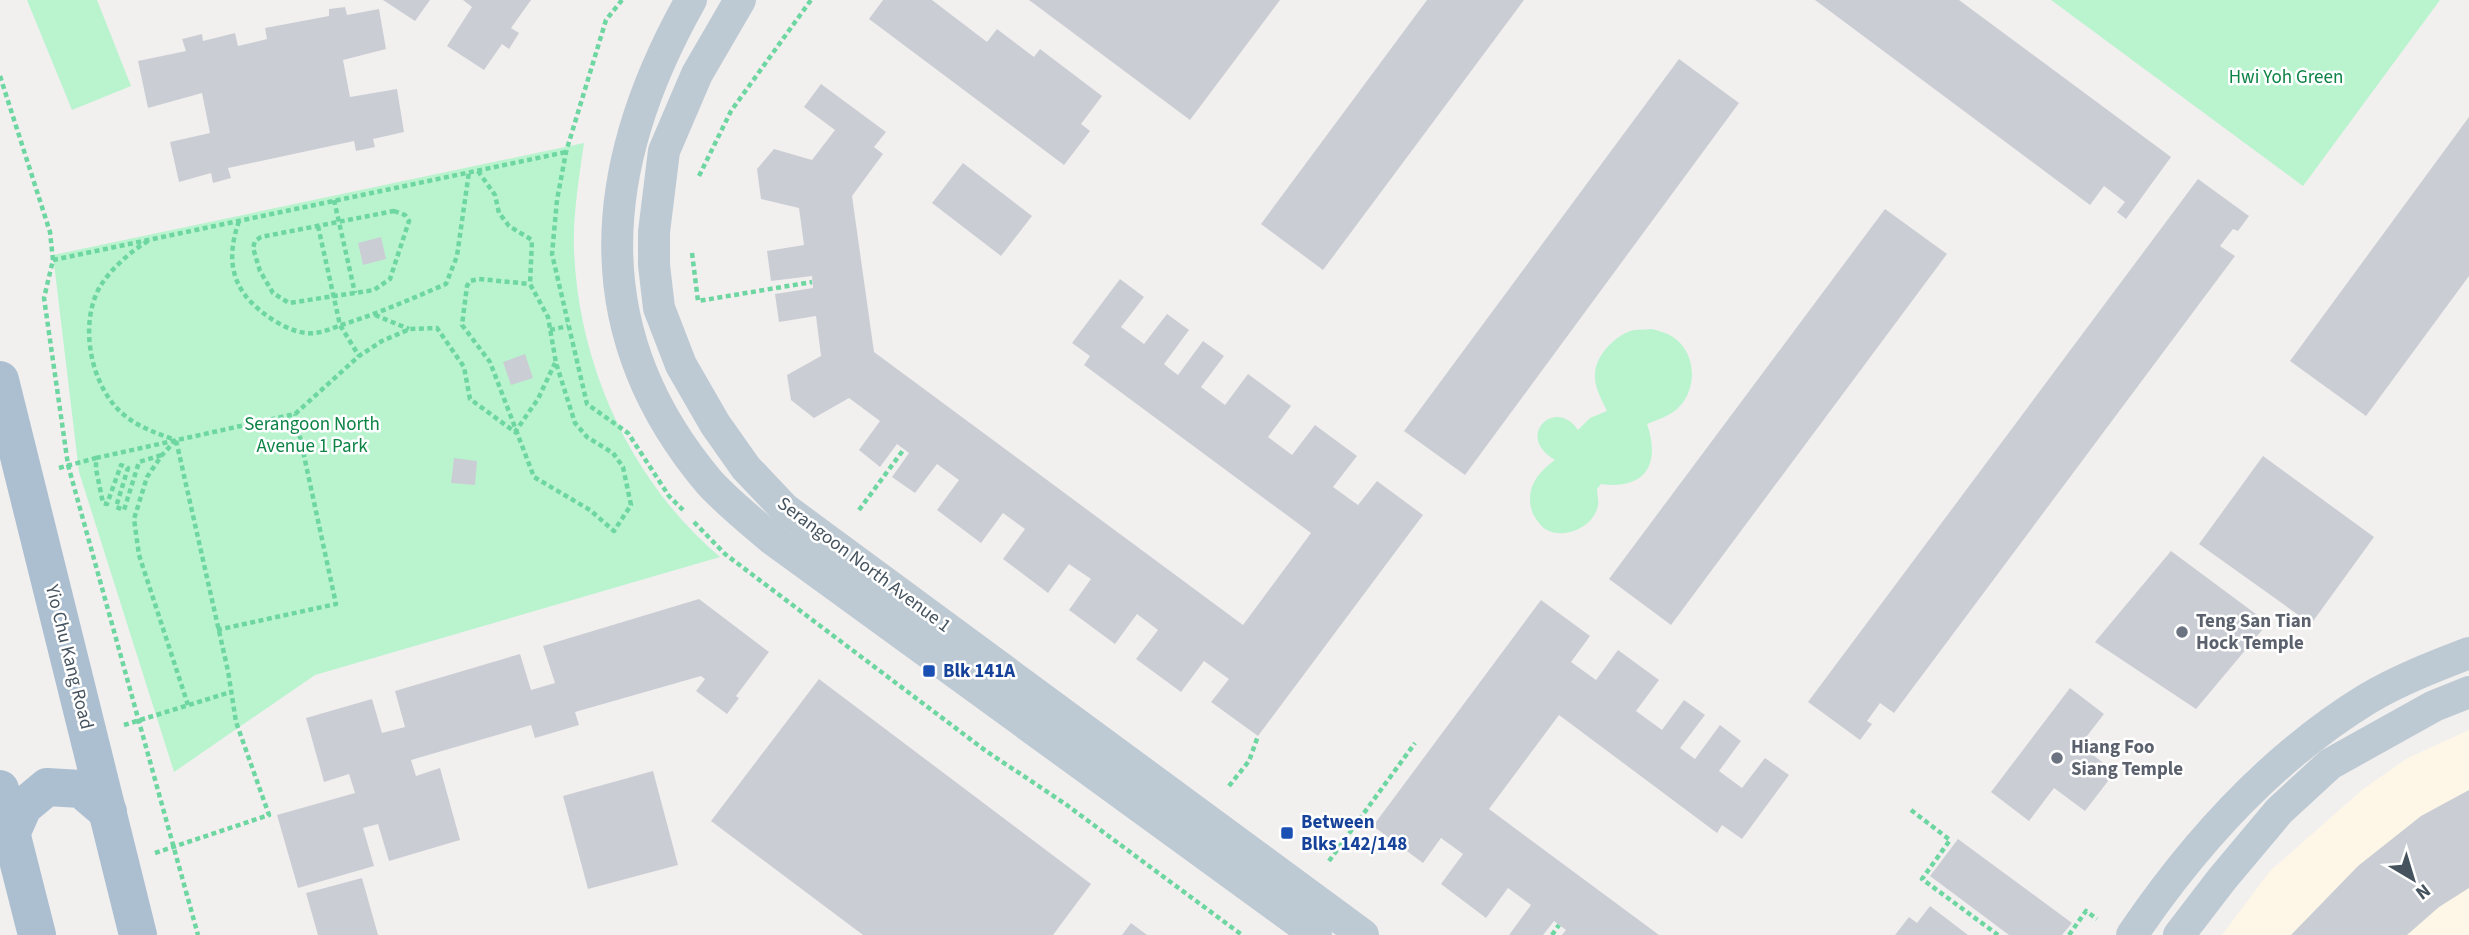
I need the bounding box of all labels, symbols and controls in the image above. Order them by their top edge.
park label: Hwi Yoh Green [2229,64,2343,91]
park label: Serangoon North Avenue 1 Park [244,411,380,460]
street label: Serangoon North Avenue 1 [771,491,957,639]
street label: Yio Chu Kang Road [38,581,100,732]
place label: Teng San Tian Hock Temple [2196,608,2312,657]
marker: Teng San Tian Hock Temple [2174,624,2190,640]
place label: Blk 141A [943,658,1015,685]
marker: Blk 141A [921,663,937,679]
place label: Hiang Foo Siang Temple [2071,734,2183,783]
marker: Hiang Foo Siang Temple [2049,750,2065,766]
place label: Between Blks 142/148 [1301,809,1407,858]
marker: Between Blks 142/148 [1279,825,1295,841]
north arrow [2378,844,2448,914]
text: N [2409,877,2436,906]

